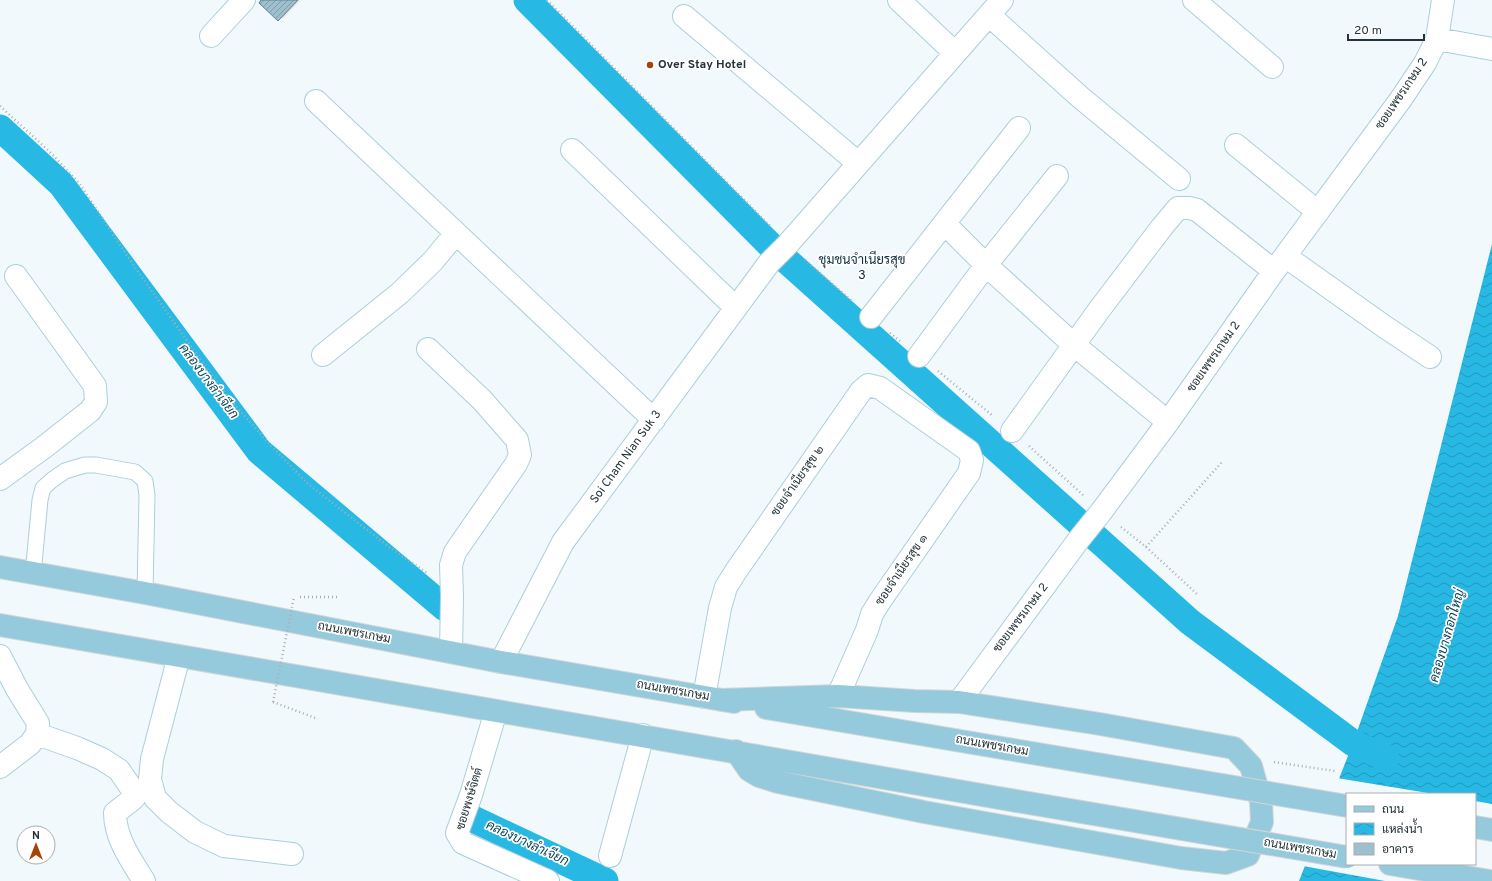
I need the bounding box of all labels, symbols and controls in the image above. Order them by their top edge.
scale bar [1348,16,1424,42]
text: 20 m [1354,23,1382,39]
street label: ซอยเพชรเกษม 2 [1372,55,1432,133]
place label: Over Stay Hotel [658,57,746,73]
marker: Over Stay Hotel [645,60,655,70]
district label: ชุมชนจำเนียรสุข 3 [819,250,905,284]
street label: ซอยเพชรเกษม 2 [1184,318,1244,396]
water label: คลองบางลำเจียก [175,340,244,423]
street label: Soi Cham Nian Suk 3 [587,407,665,507]
street label: ซอยจำเนียรสุข ๒ [767,442,828,520]
street label: ซอยจำเนียรสุข ๑ [871,531,932,609]
street label: ซอยเพชรเกษม 2 [990,580,1052,656]
water label: คลองบางกอกใหญ่ [1425,586,1469,684]
street label: ถนนเพชรเกษม [316,618,392,648]
street label: ถนนเพชรเกษม [635,677,711,705]
street label: ถนนเพชรเกษม [954,732,1030,760]
street label: ซอยพงษ์จิตต์ [452,765,487,832]
legend [1346,793,1476,865]
text: ถนน [1382,802,1405,818]
water label: คลองบางลำเจียก [483,815,572,870]
text: แหล่งน้ำ [1382,818,1422,838]
north arrow [16,825,56,865]
text: N [32,829,40,843]
street label: ถนนเพชรเกษม [1262,835,1338,863]
text: อาคาร [1382,842,1414,858]

